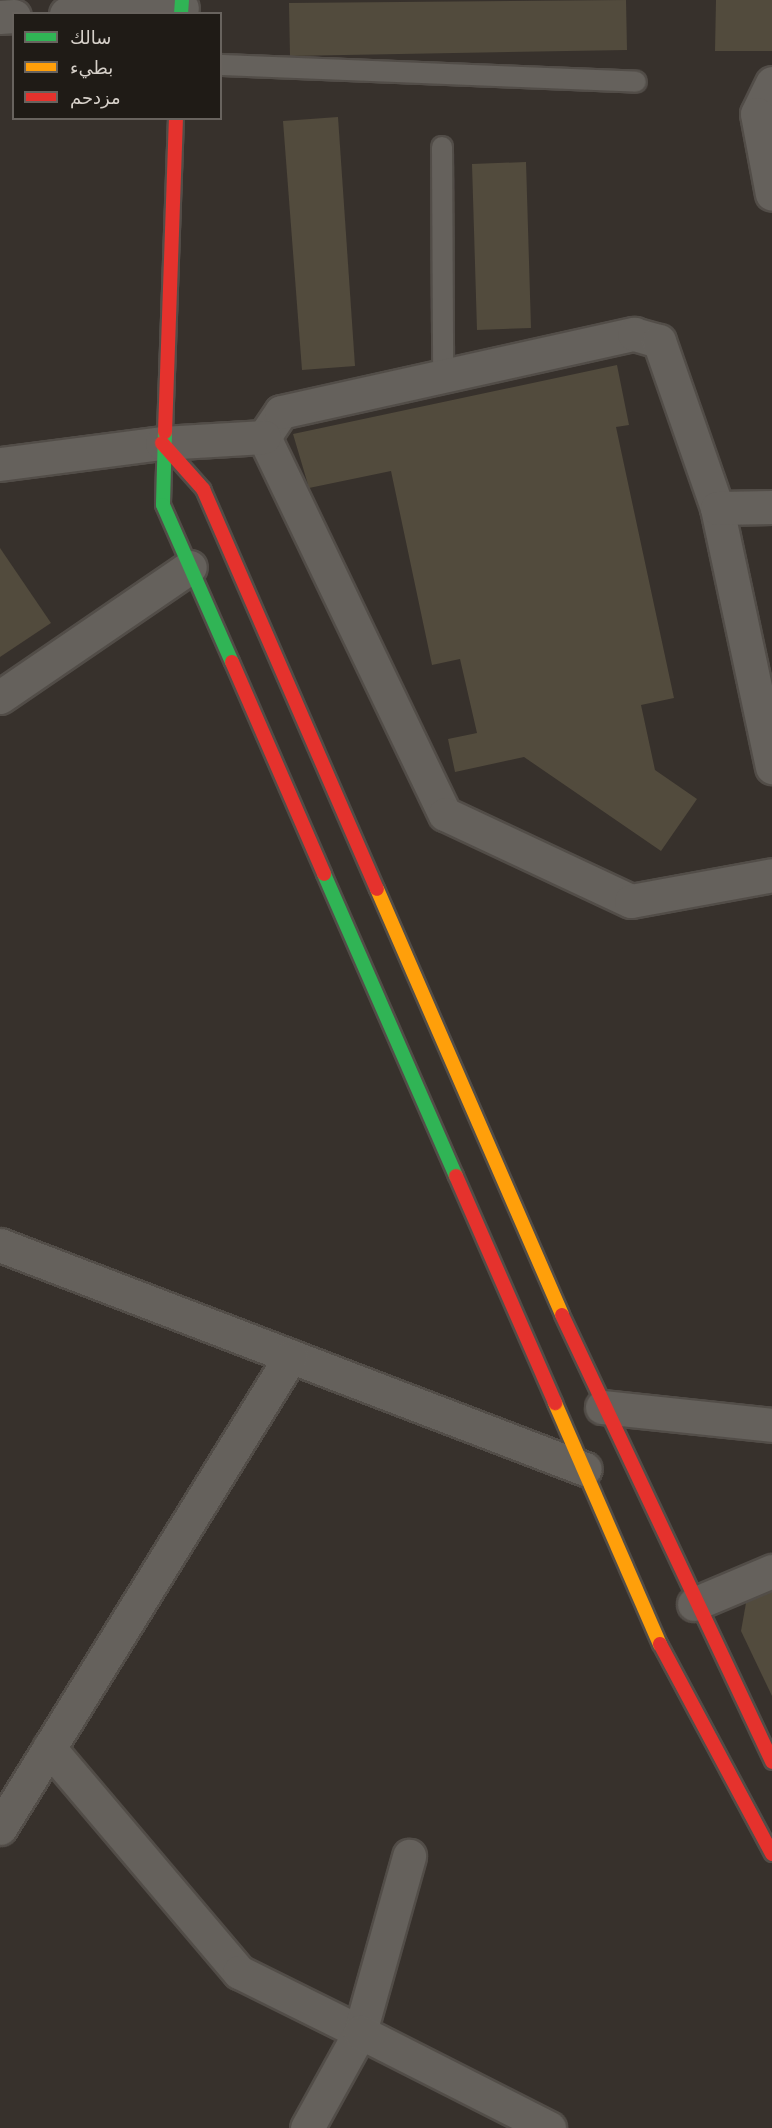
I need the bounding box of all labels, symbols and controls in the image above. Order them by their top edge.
legend [12,12,222,120]
text: سالك [70,27,111,48]
text: بطيء [70,57,113,78]
text: مزدحم [70,87,121,108]

